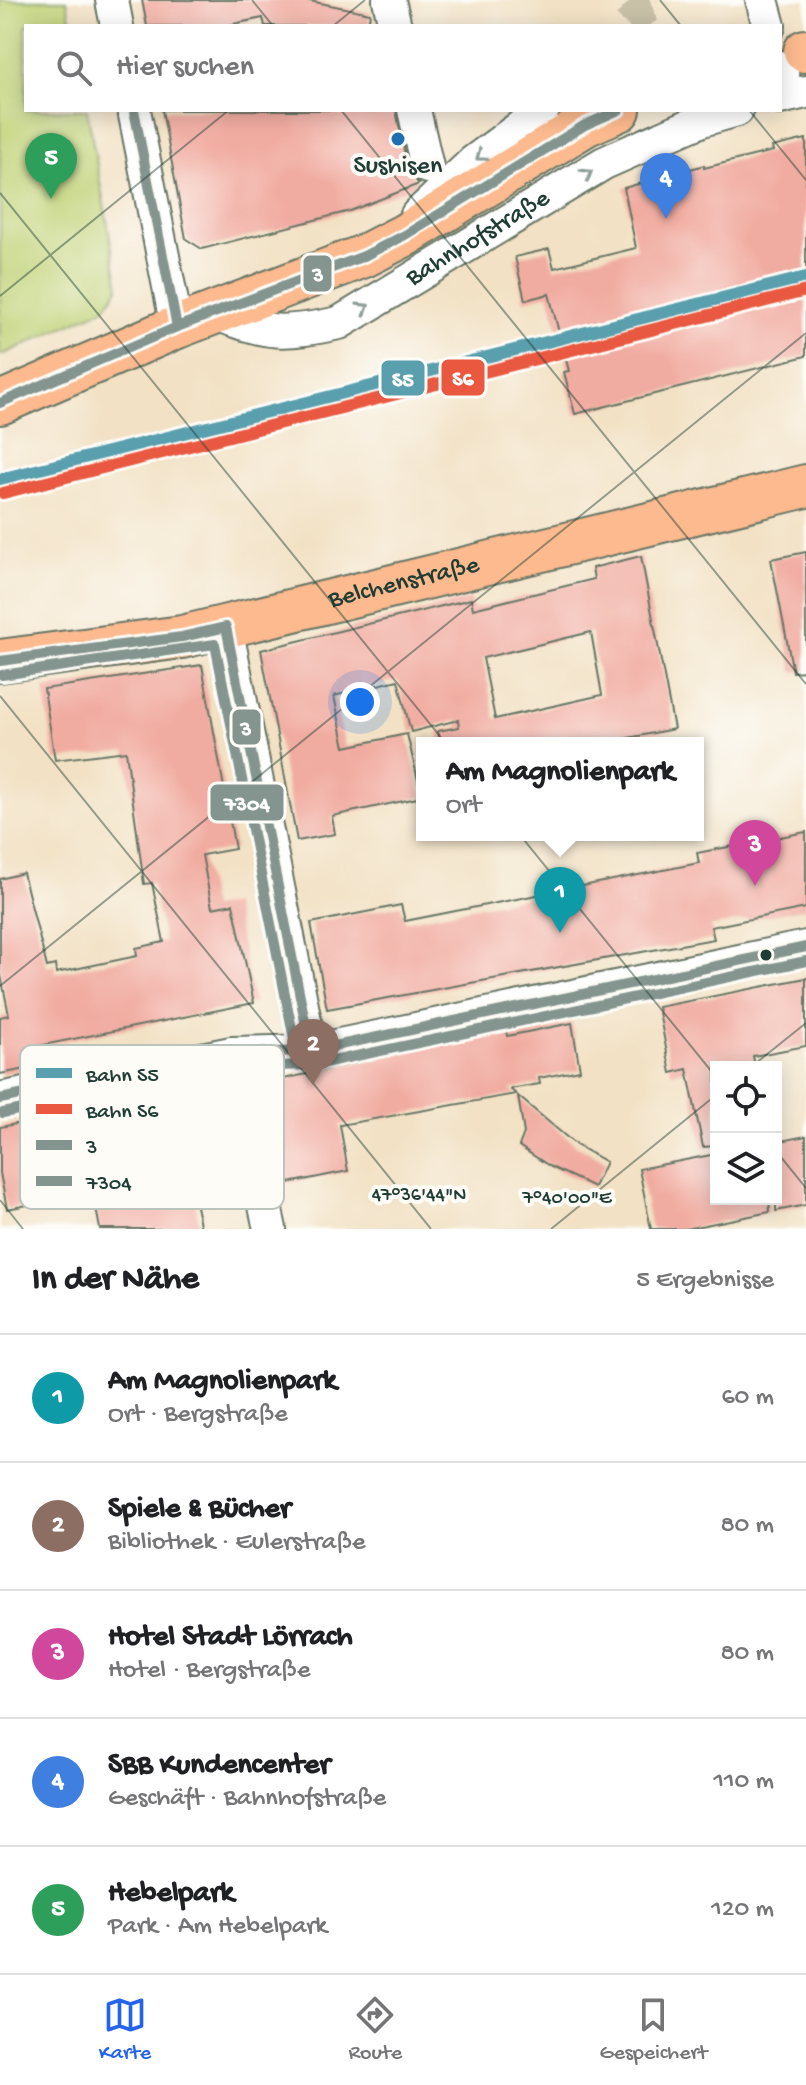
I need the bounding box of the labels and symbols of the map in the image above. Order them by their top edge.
marker: Sushisen [389,130,407,148]
pin: 5 [25,133,77,199]
one-way arrow [475,147,490,161]
place label: Sushisen [354,152,443,183]
pin: 4 [640,153,692,219]
one-way arrow [578,168,593,184]
street label: Bahnhofstraße [400,183,557,295]
line badge: 3 [302,254,333,293]
text: 3 [311,264,324,290]
one-way arrow [356,303,370,318]
line badge: S6 [440,358,486,397]
line badge: S5 [380,359,426,397]
text: S6 [452,368,475,394]
text: S5 [392,369,414,395]
street label: Belchenstraße [324,550,483,617]
your location [340,682,380,722]
line badge: 3 [231,708,262,746]
text: 3 [239,718,252,744]
line badge: 7304 [209,783,285,822]
text: 7304 [223,793,270,819]
pin: 3 [729,820,781,886]
pin: 1 [534,867,586,933]
unlabelled marker [758,947,774,963]
pin: 2 [287,1019,339,1085]
legend [20,1045,284,1209]
text: Bahn S5 [85,1064,159,1090]
text: Bahn S6 [85,1100,159,1126]
text: 3 [85,1136,97,1162]
text: 7304 [85,1172,132,1198]
text: 47°36'44"N [372,1185,466,1208]
text: 7°40'00"E [522,1188,613,1211]

